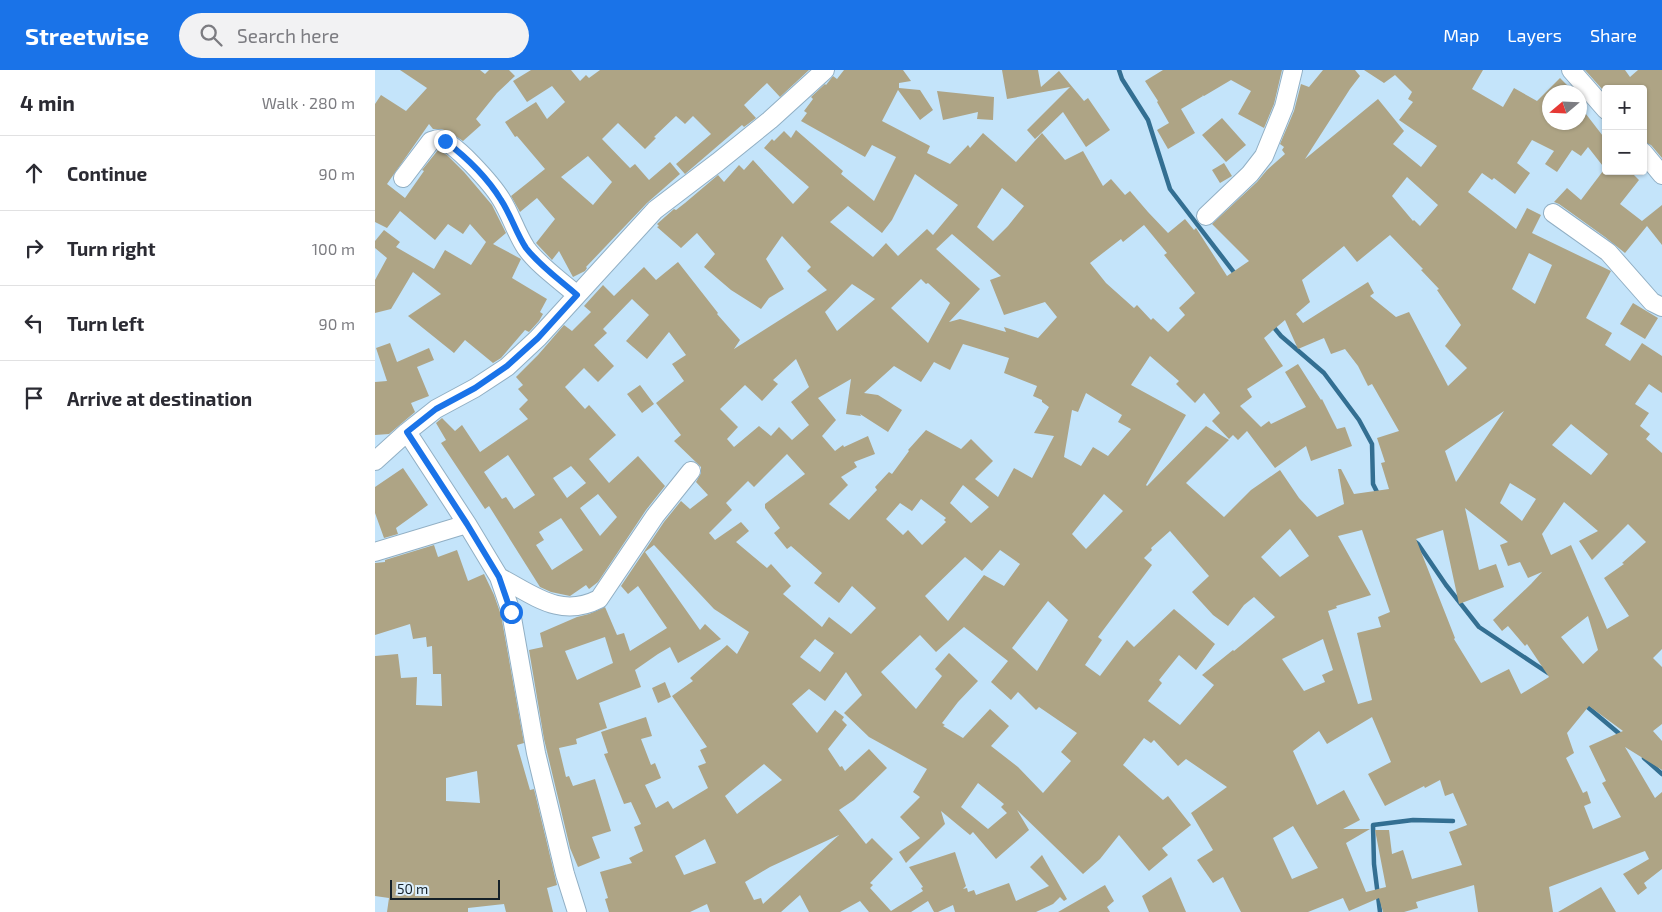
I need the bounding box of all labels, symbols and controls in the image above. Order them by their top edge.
search box [179,13,529,58]
text: Streetwise [25,21,149,50]
icon: search [197,21,225,49]
text: Search here [237,24,339,47]
text: Map [1443,24,1479,46]
text: Layers [1507,24,1562,46]
text: Share [1590,24,1637,46]
north arrow [1542,85,1587,130]
map controls [1602,85,1647,175]
button: + [1602,85,1647,130]
text: 4 min [20,90,75,115]
text: Walk · 280 m [262,93,355,112]
route end [434,130,457,153]
button: − [1602,130,1647,175]
icon: ahead [20,159,48,187]
text: Continue [67,162,147,185]
text: 90 m [319,164,355,183]
icon: right [20,234,48,262]
text: Turn right [67,237,155,260]
text: 100 m [312,239,355,258]
icon: left [20,309,48,337]
text: Turn left [67,312,144,335]
text: 90 m [319,314,355,333]
icon: arrive [20,384,48,412]
text: Arrive at destination [67,387,252,410]
route start [500,601,523,624]
scale bar [390,877,500,900]
text: 50 m [397,880,428,897]

